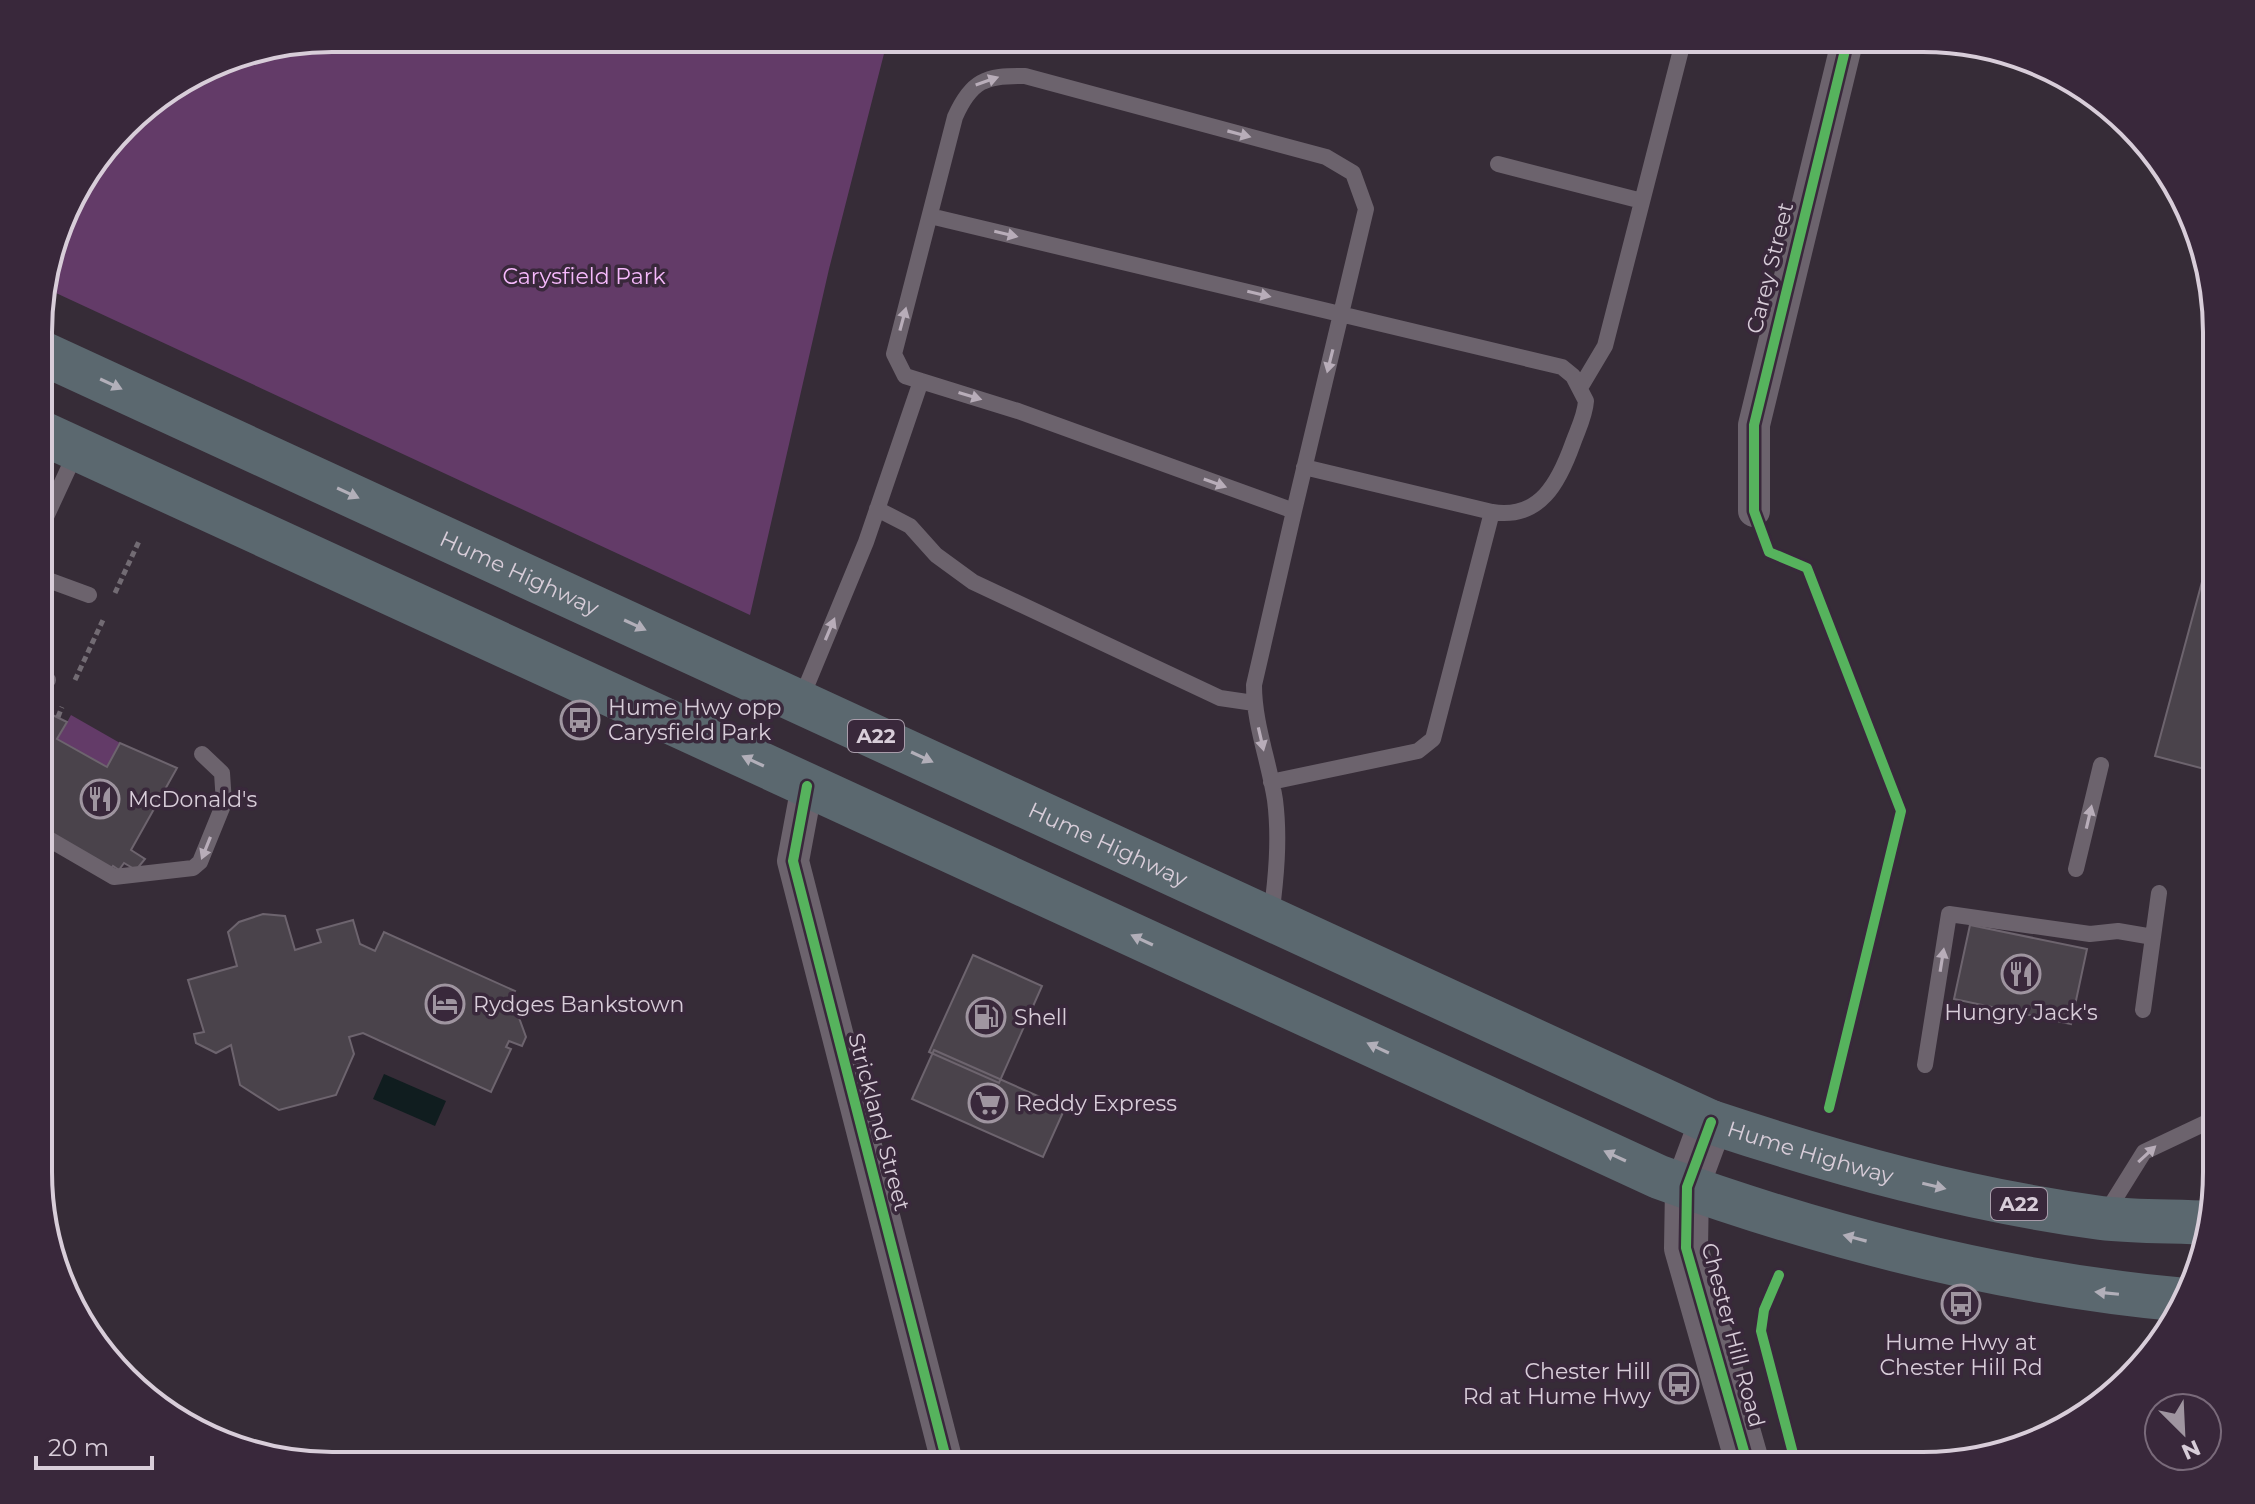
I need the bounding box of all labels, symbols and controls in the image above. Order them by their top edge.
one-way arrow [976,74,1000,86]
one-way arrow [1226,128,1251,140]
street label: Carey Street [1741,200,1799,336]
one-way arrow [994,228,1019,240]
park label: Carysfield Park [502,263,666,290]
one-way arrow [1247,288,1272,301]
one-way arrow [897,306,909,331]
one-way arrow [1324,348,1336,373]
one-way arrow [100,377,123,391]
one-way arrow [959,390,983,403]
one-way arrow [1204,477,1228,490]
one-way arrow [336,486,359,500]
street label: Hume Highway [436,525,603,621]
one-way arrow [824,617,837,641]
one-way arrow [623,618,646,632]
place label: Hume Hwy opp Carysfield Park [608,694,781,746]
bus stop icon: Hume Hwy opp Carysfield Park [559,699,601,741]
road number: A22 [848,720,904,752]
one-way arrow [1255,726,1268,751]
one-way arrow [910,750,933,764]
one-way arrow [741,754,765,768]
restaurant icon: McDonald's [79,778,121,820]
place label: McDonald's [128,786,257,813]
street label: Hume Highway [1024,796,1192,892]
one-way arrow [2083,805,2096,830]
one-way arrow [199,836,212,860]
one-way arrow [1130,933,1154,947]
one-way arrow [1936,947,1948,972]
restaurant icon: Hungry Jack's [2000,953,2042,995]
hotel icon: Rydges Bankstown [424,983,466,1025]
place label: Rydges Bankstown [473,991,684,1018]
fuel station icon: Shell [965,996,1007,1038]
place label: Hungry Jack's [1944,999,2098,1026]
place label: Shell [1014,1004,1068,1031]
street label: Strickland Street [842,1030,916,1214]
one-way arrow [1367,1041,1390,1055]
supermarket icon: Reddy Express [967,1082,1009,1124]
place label: Reddy Express [1016,1090,1177,1117]
street label: Hume Highway [1724,1115,1897,1189]
one-way arrow [2137,1146,2156,1164]
one-way arrow [1603,1150,1626,1163]
one-way arrow [1922,1181,1947,1193]
road number: A22 [1991,1188,2047,1220]
one-way arrow [1842,1231,1867,1244]
street label: Chester Hill Road [1695,1240,1771,1430]
bus stop icon: Hume Hwy at Chester Hill Rd [1940,1283,1982,1325]
one-way arrow [2094,1286,2119,1299]
place label: Hume Hwy at Chester Hill Rd [1879,1329,2043,1381]
place label: Chester Hill Rd at Hume Hwy [1463,1358,1651,1410]
bus stop icon: Chester Hill Rd at Hume Hwy [1658,1363,1700,1405]
north arrow [2143,1392,2223,1472]
scale bar [36,1420,152,1470]
text: 20 m [48,1433,109,1462]
text: N [2177,1434,2205,1466]

